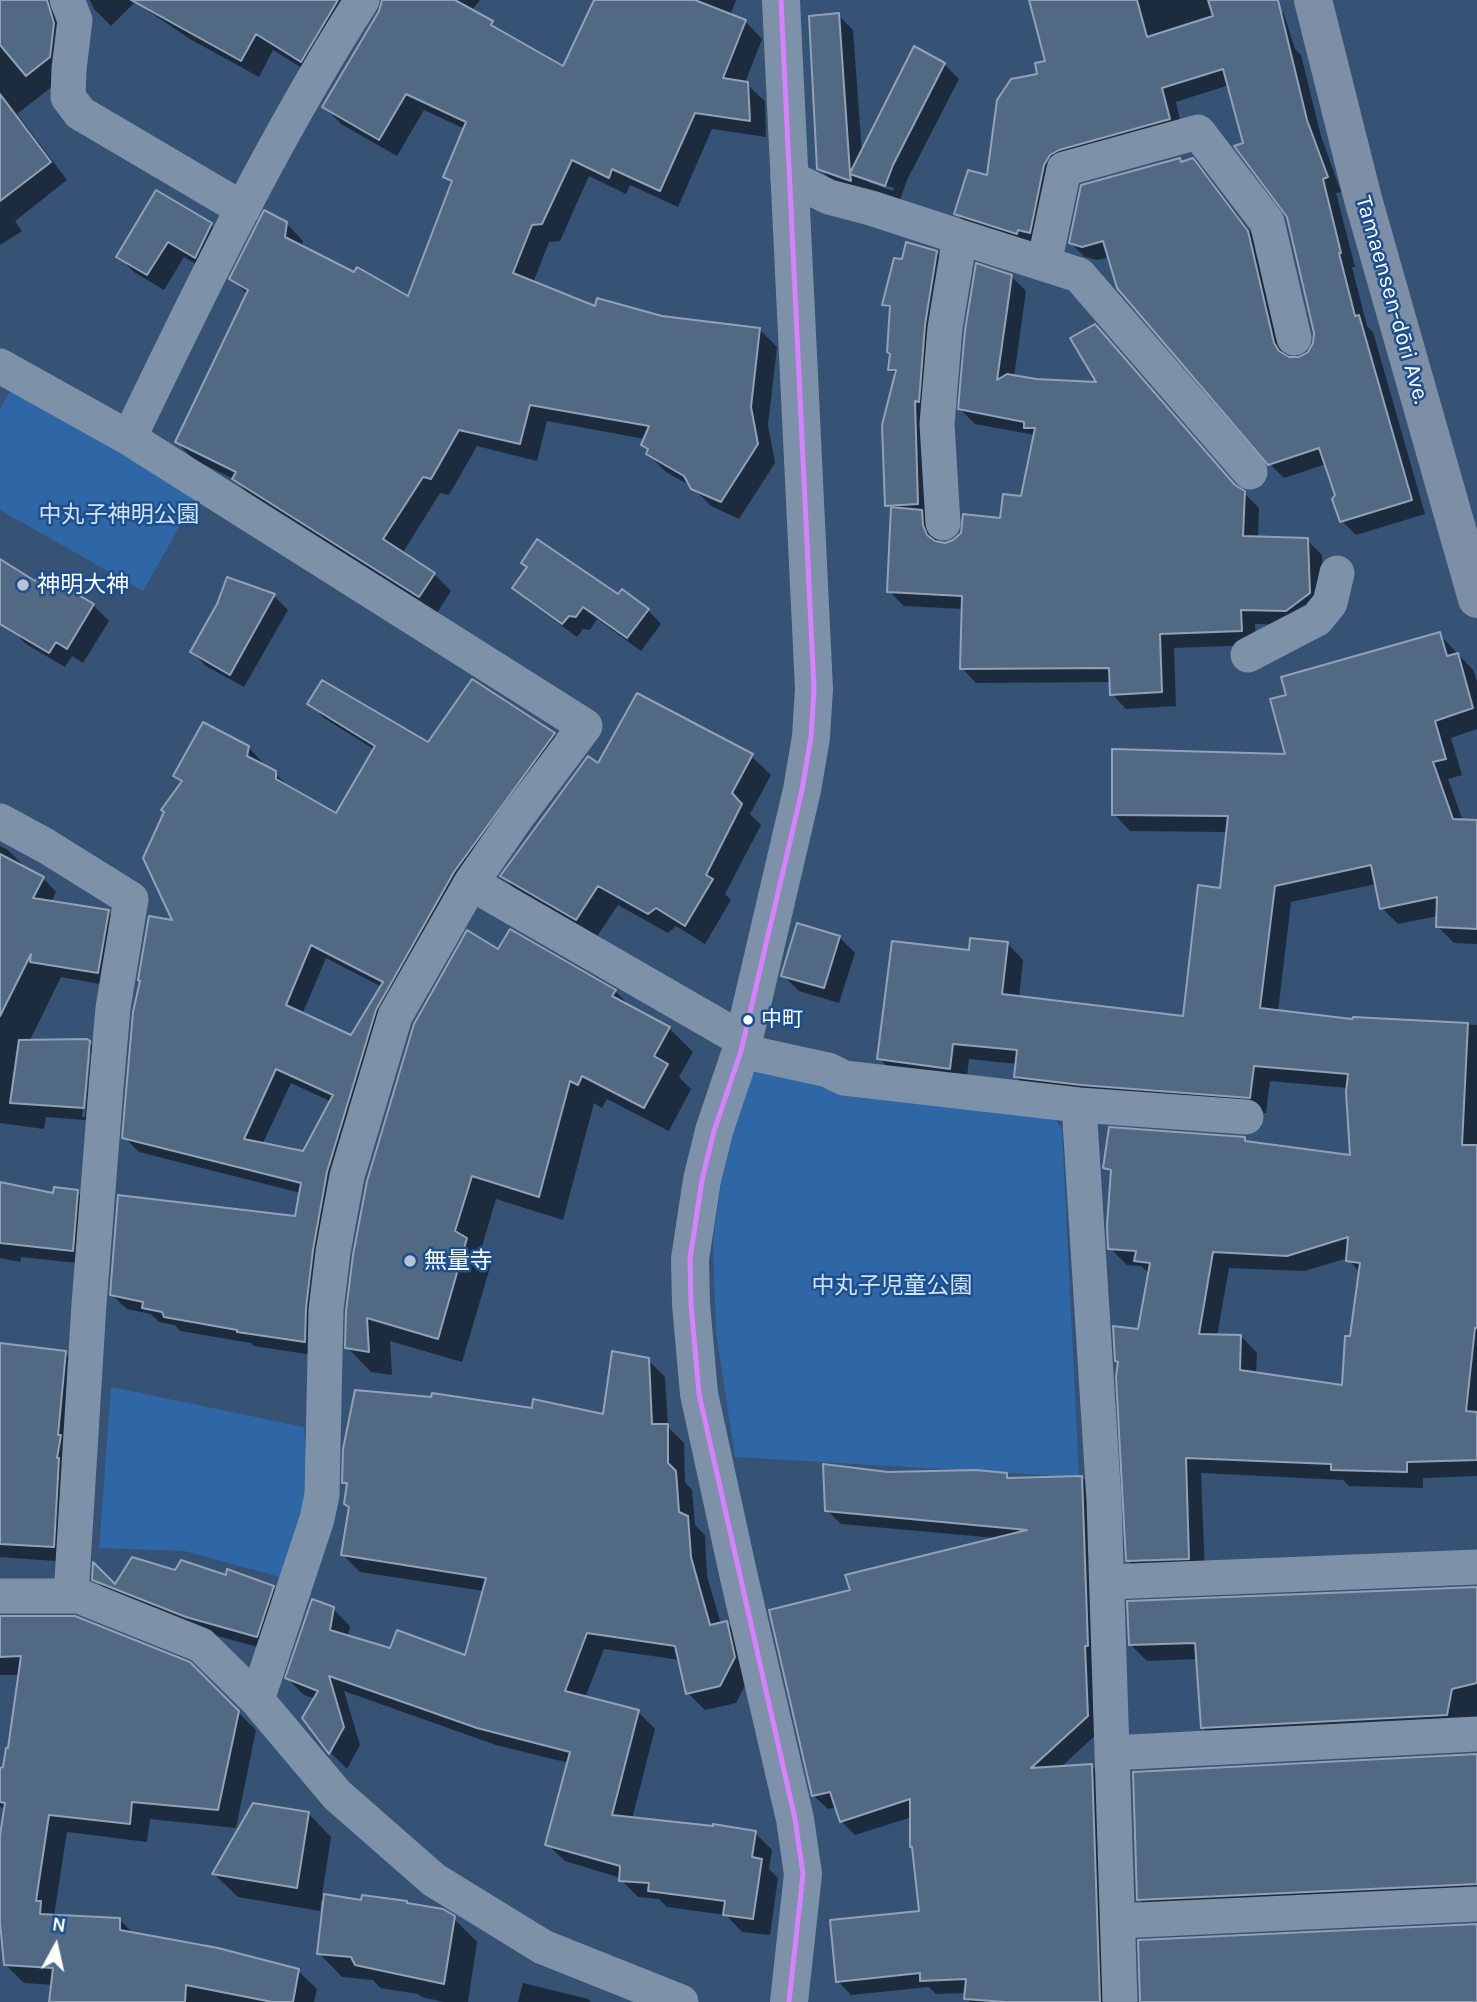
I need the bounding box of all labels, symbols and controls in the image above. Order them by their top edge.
street label: Tamaensen-dōri Ave. [1349,193,1435,407]
park label: 中丸子神明公園 [39,501,199,529]
place label: 神明大神 [37,571,129,599]
marker: 神明大神 [15,577,31,593]
place label: 中町 [761,1007,803,1033]
marker: 中町 [741,1013,755,1027]
place label: 無量寺 [424,1247,493,1275]
marker: 無量寺 [402,1253,418,1269]
park label: 中丸子児童公園 [812,1272,972,1300]
north arrow [21,1911,91,1981]
text: N [51,1913,67,1937]

